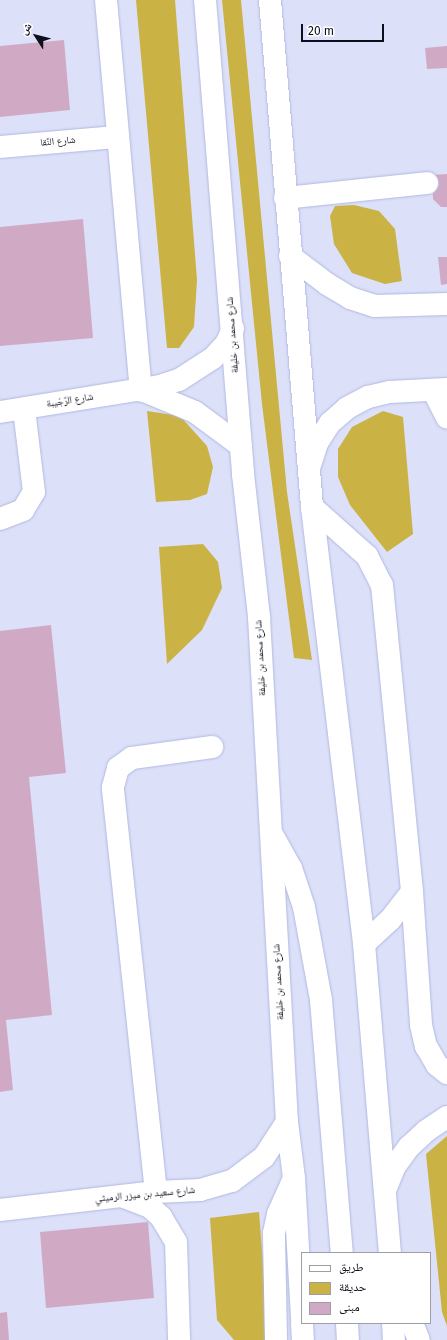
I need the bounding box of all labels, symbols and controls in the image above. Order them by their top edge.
north arrow [16,16,56,56]
scale bar [303,16,386,42]
text: ش [17,20,35,37]
text: 20 m [308,24,334,38]
street label: شارع النِّقا [40,134,76,150]
street label: شارع محمد بن خليفة [224,296,242,374]
street label: شارع الرِّجَيبة [46,391,94,411]
street label: شارع محمد بن خليفة [253,620,269,696]
street label: شارع محمد بن خليفة [271,944,287,1020]
street label: شارع سعيد بن ميزر الرميثي [94,1185,196,1205]
legend [301,1252,431,1324]
text: طريق [339,1260,364,1274]
text: حديقة [339,1280,367,1294]
text: مبنى [339,1300,360,1314]

